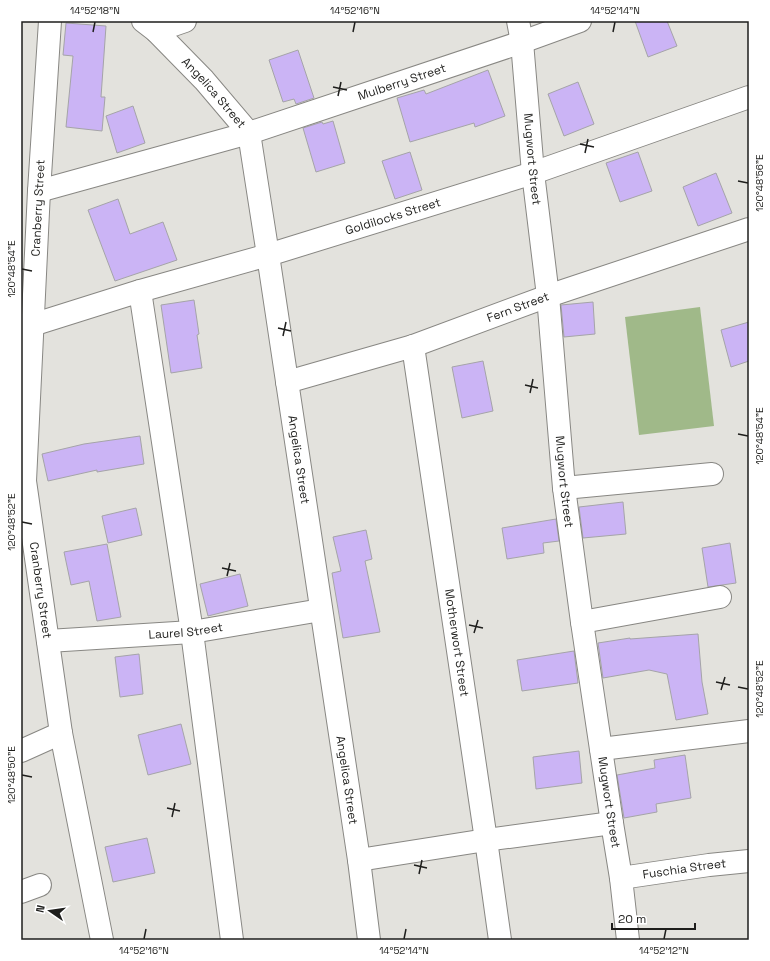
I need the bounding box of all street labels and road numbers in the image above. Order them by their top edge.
street label: Angelica Street [178,54,249,132]
street label: Mulberry Street [356,60,448,104]
street label: Mugwort Street [520,113,545,206]
street label: Cranberry Street [27,159,49,257]
street label: Goldilocks Street [343,194,443,239]
street label: Fern Street [485,288,551,326]
street label: Angelica Street [284,414,313,505]
street label: Mugwort Street [552,435,577,528]
street label: Cranberry Street [26,541,55,640]
street label: Motherwort Street [441,588,473,698]
street label: Laurel Street [148,619,224,643]
street label: Angelica Street [332,735,362,826]
street label: Mugwort Street [594,756,624,849]
street label: Fuschia Street [641,855,727,883]

